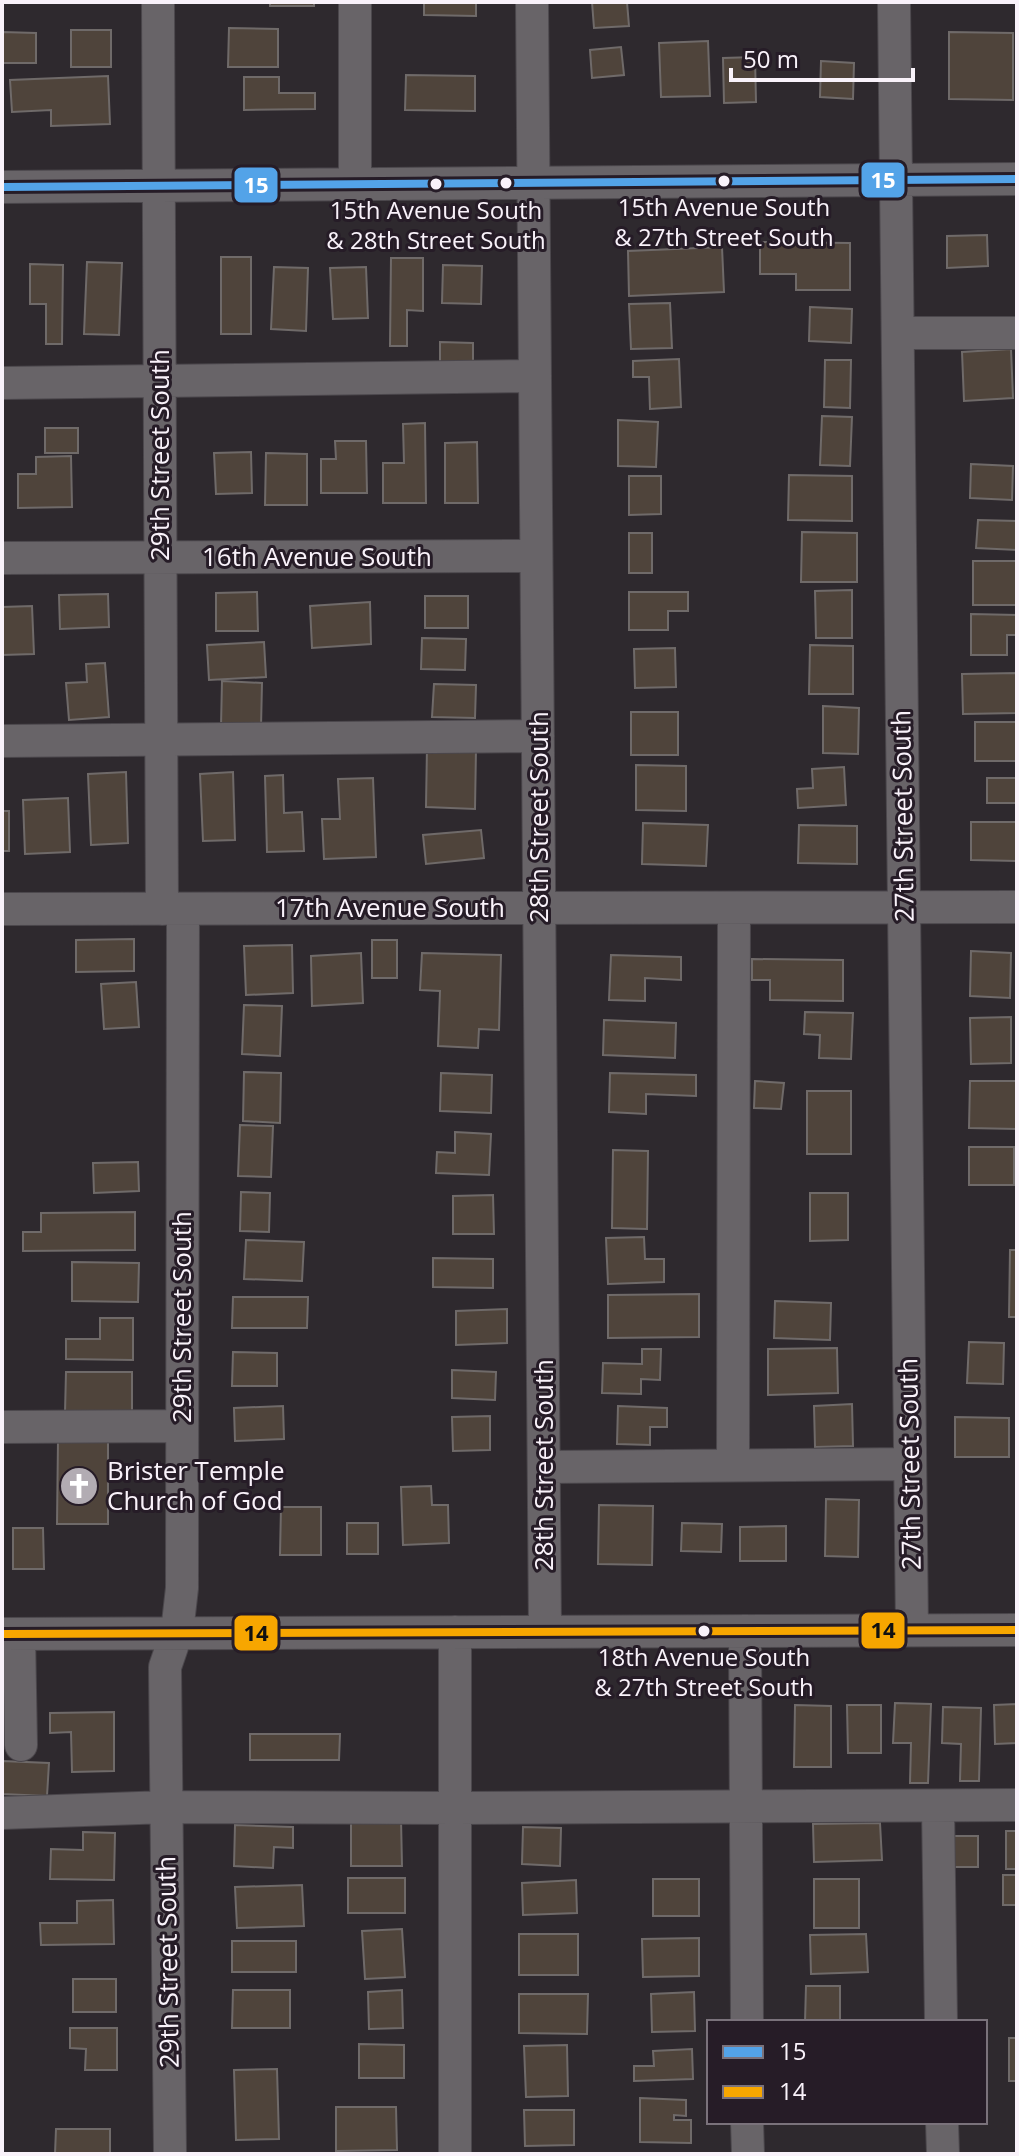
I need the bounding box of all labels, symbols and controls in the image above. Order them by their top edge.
scale bar [731,32,913,82]
text: 50 m [743,42,799,75]
line badge: 15 [860,161,906,199]
text: 15 [870,164,896,194]
line badge: 15 [233,166,279,204]
text: 15 [243,169,269,199]
marker: 15th Avenue South & 27th Street South [716,173,732,189]
unlabelled marker [498,175,514,191]
marker: 15th Avenue South & 28th Street South [428,176,444,192]
place label: 15th Avenue South & 27th Street South [614,190,834,253]
place label: 15th Avenue South & 28th Street South [326,193,546,256]
street label: 29th Street South [141,349,177,561]
street label: 16th Avenue South [202,538,432,574]
street label: 27th Street South [882,710,922,922]
street label: 28th Street South [520,711,556,923]
street label: 17th Avenue South [275,889,505,925]
street label: 29th Street South [163,1211,199,1423]
street label: 27th Street South [889,1358,929,1570]
street label: 28th Street South [525,1359,561,1571]
place label: Brister Temple Church of God [107,1452,285,1518]
church icon: Brister Temple Church of God [58,1465,100,1507]
line badge: 14 [860,1611,906,1650]
line badge: 14 [233,1614,279,1652]
text: 14 [870,1614,896,1644]
text: 14 [243,1617,269,1647]
marker: 18th Avenue South & 27th Street South [696,1623,712,1639]
place label: 18th Avenue South & 27th Street South [594,1640,814,1703]
street label: 29th Street South [147,1856,187,2068]
legend [707,2020,987,2124]
text: 15 [779,2034,806,2067]
text: 14 [779,2074,807,2107]

